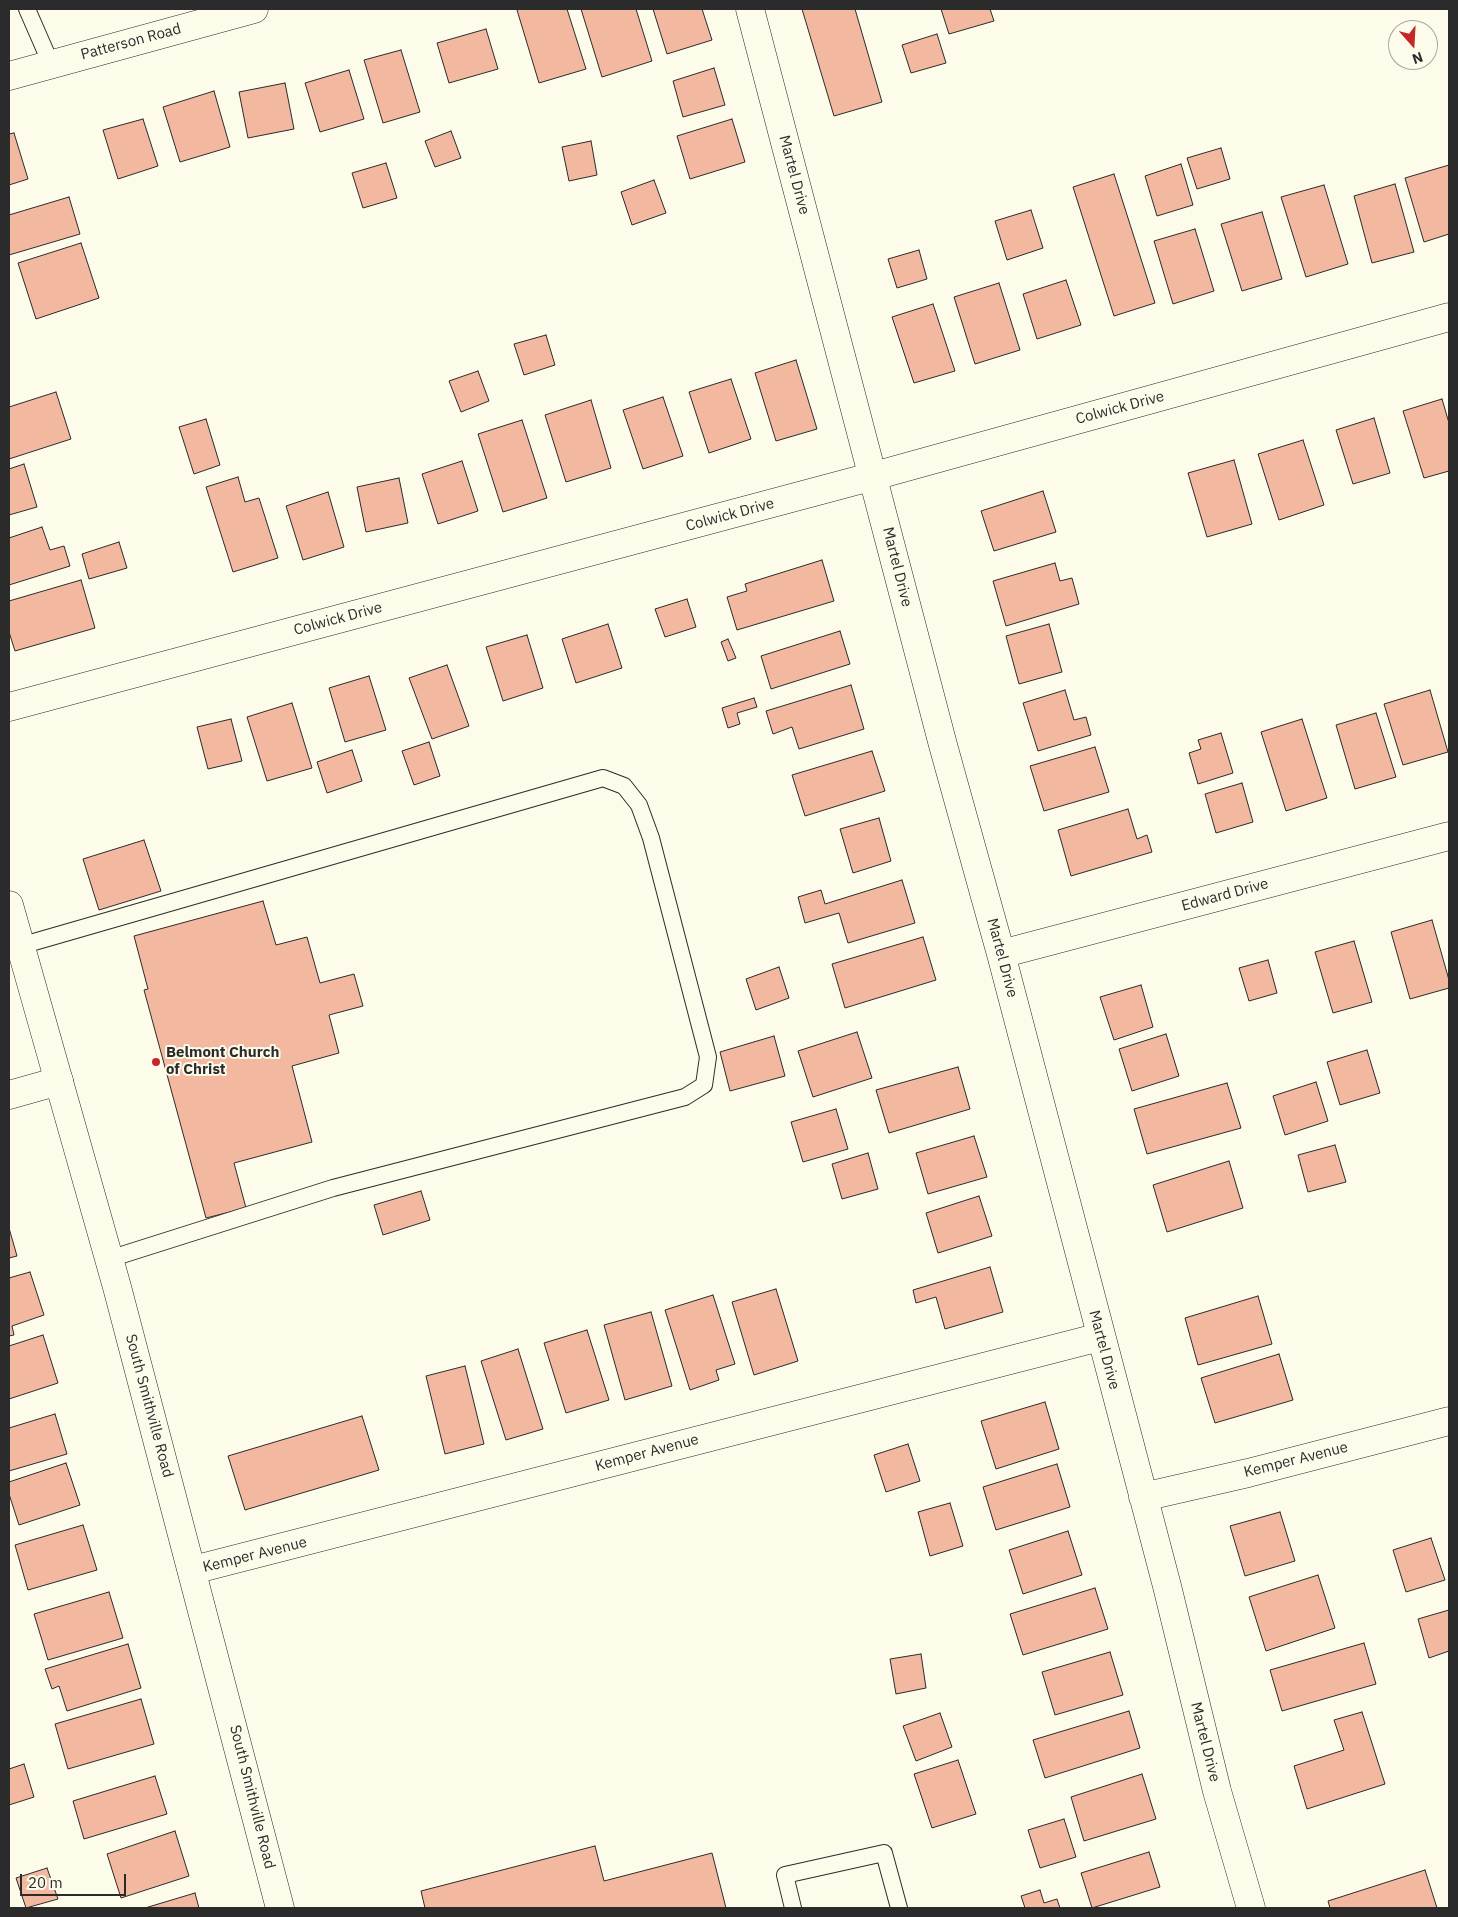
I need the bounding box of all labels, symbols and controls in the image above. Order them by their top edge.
street label: Patterson Road [79,20,183,64]
north arrow [1388,20,1438,70]
text: N [1410,48,1425,68]
street label: Martel Drive [775,133,813,217]
street label: Colwick Drive [1074,388,1166,428]
street label: Colwick Drive [684,495,776,535]
street label: Martel Drive [878,525,916,609]
street label: Colwick Drive [292,599,384,639]
street label: Edward Drive [1180,875,1270,915]
street label: Martel Drive [983,916,1021,1000]
place label: Belmont Church of Christ [166,1044,279,1079]
marker: Belmont Church of Christ [150,1056,162,1068]
street label: Martel Drive [1085,1308,1123,1392]
street label: South Smithville Road [121,1332,177,1480]
street label: Kemper Avenue [593,1431,701,1475]
street label: Kemper Avenue [1242,1438,1350,1482]
street label: Kemper Avenue [201,1533,309,1577]
street label: Martel Drive [1186,1700,1224,1784]
street label: South Smithville Road [225,1723,279,1871]
scale bar [22,1864,129,1896]
text: 20 m [28,1873,63,1892]

